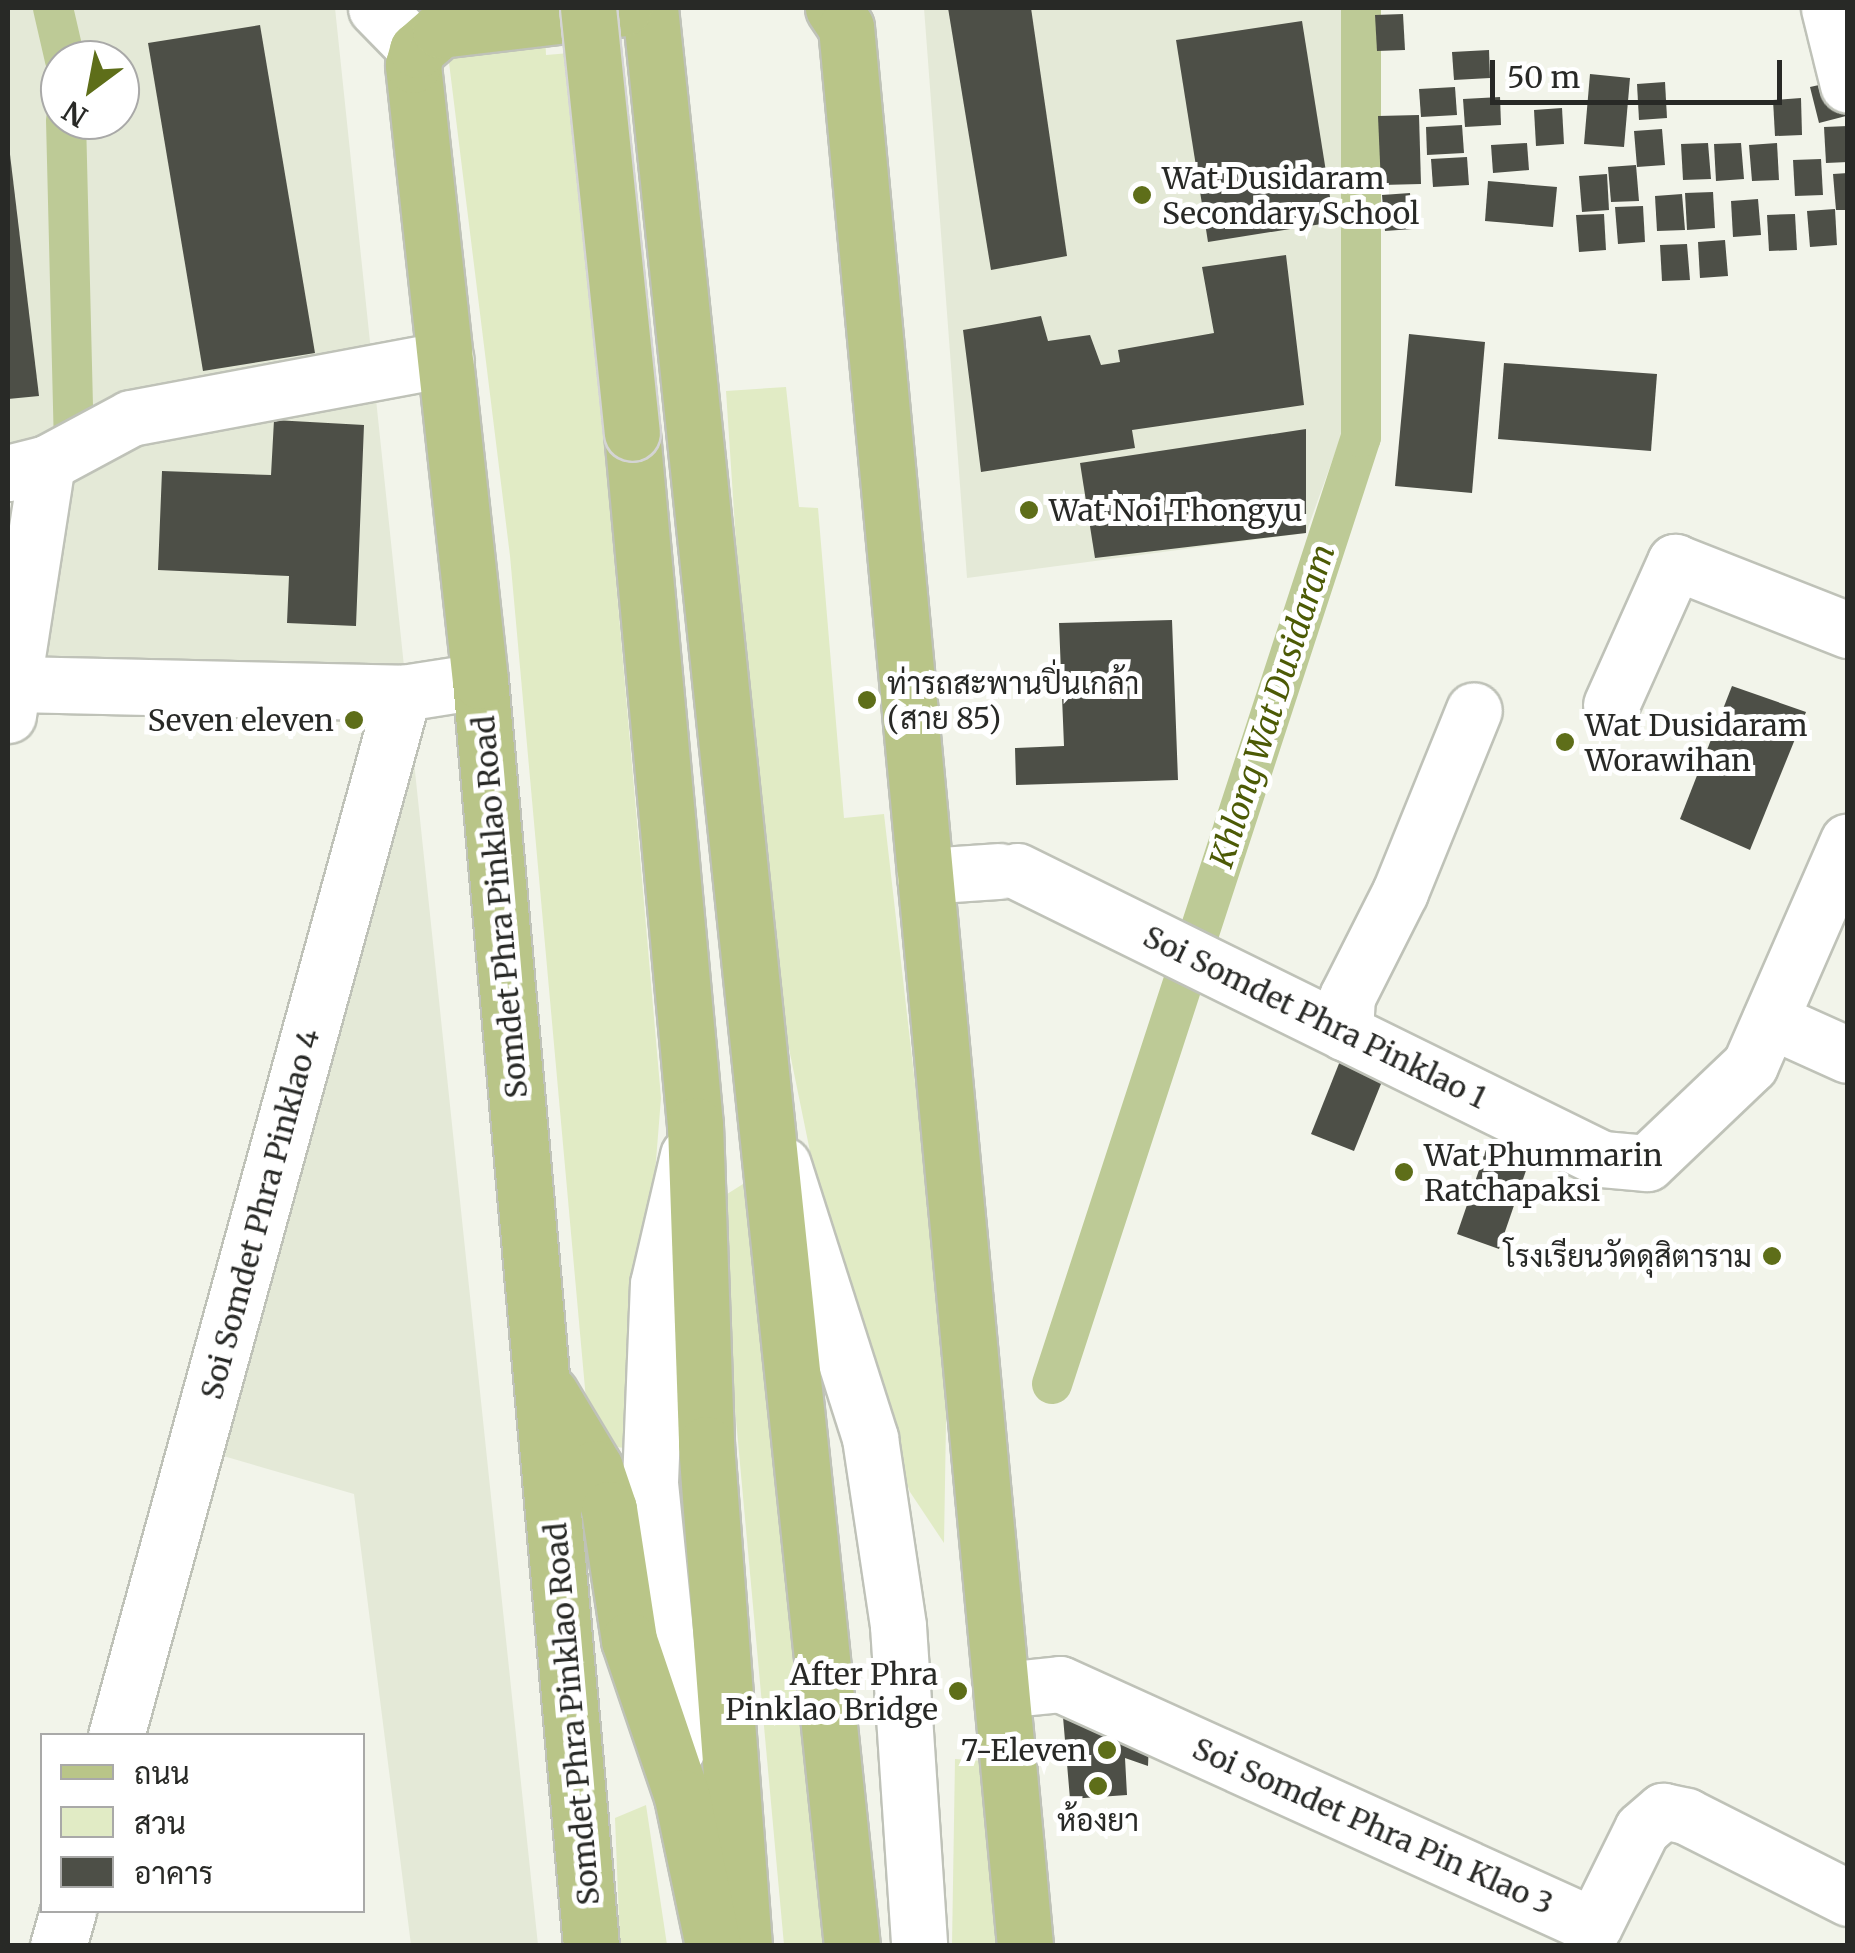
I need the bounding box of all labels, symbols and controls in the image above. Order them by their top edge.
north arrow [40,40,140,140]
scale bar [1495,40,1788,102]
text: 50 m [1507,58,1580,96]
text: N [56,93,94,135]
place label: Wat Dusidaram Secondary School [1162,160,1419,230]
marker: Wat Dusidaram Secondary School [1131,184,1153,206]
place label: Wat Noi Thongyu [1049,492,1303,528]
marker: Wat Noi Thongyu [1018,499,1040,521]
water label: Khlong Wat Dusidaram [1203,540,1343,872]
place label: ท่ารถสะพานปิ่นเกล้า (สาย 85) [887,665,1139,736]
marker: ท่ารถสะพานปิ่นเกล้า (สาย 85) [856,689,878,711]
place label: Seven eleven [147,702,334,738]
place label: Wat Dusidaram Worawihan [1585,707,1807,778]
marker: Seven eleven [343,709,365,731]
street label: Somdet Phra Pinklao Road [465,714,535,1100]
marker: Wat Dusidaram Worawihan [1554,731,1576,753]
street label: Soi Somdet Phra Pinklao 1 [1138,918,1492,1116]
street label: Soi Somdet Phra Pinklao 4 [193,1025,327,1403]
place label: Wat Phummarin Ratchapaksi [1424,1137,1663,1208]
marker: Wat Phummarin Ratchapaksi [1393,1161,1415,1183]
place label: โรงเรียนวัดดุสิตาราม [1504,1238,1752,1274]
marker: โรงเรียนวัดดุสิตาราม [1761,1245,1783,1267]
street label: Somdet Phra Pinklao Road [537,1521,607,1907]
place label: After Phra Pinklao Bridge [725,1656,938,1726]
marker: After Phra Pinklao Bridge [947,1680,969,1702]
street label: Soi Somdet Phra Pin Klao 3 [1187,1730,1559,1922]
place label: 7-Eleven [961,1732,1087,1768]
legend [40,1733,365,1913]
marker: 7-Eleven [1096,1739,1118,1761]
text: ถนน [134,1754,190,1792]
marker: ห้องยา [1087,1775,1109,1797]
place label: ห้องยา [1057,1802,1139,1838]
text: สวน [134,1804,186,1842]
text: อาคาร [134,1854,213,1892]

